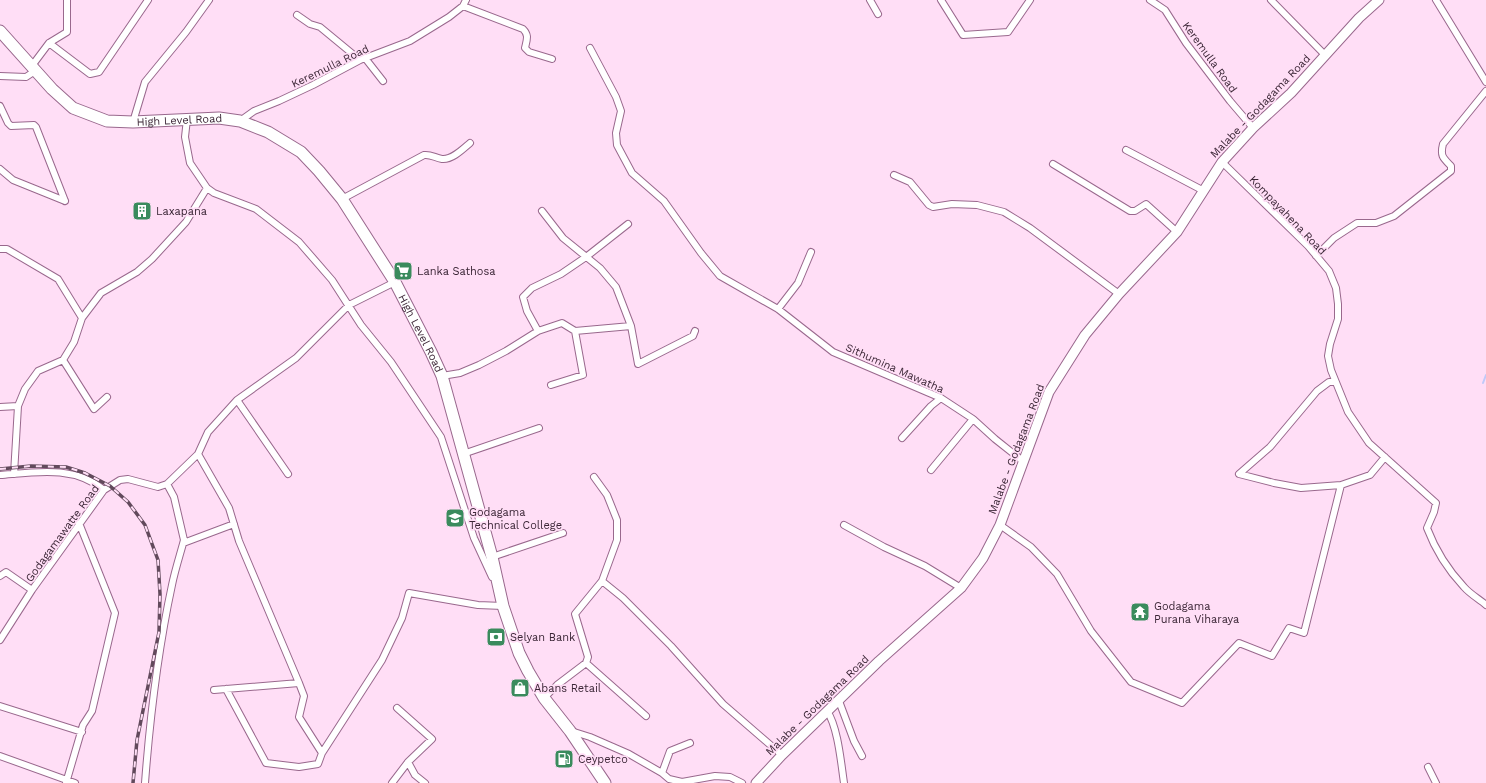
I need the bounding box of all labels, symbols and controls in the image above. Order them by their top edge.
street label: Keremulla Road [1180,19,1240,95]
street label: Keremulla Road [289,42,371,91]
street label: Malabe - Godagama Road [1208,52,1313,161]
street label: High Level Road [136,112,222,129]
street label: Kompayahena Road [1247,173,1329,258]
building icon: Laxapana [131,200,153,222]
place label: Laxapana [156,205,207,218]
supermarket icon: Lanka Sathosa [392,260,414,282]
place label: Lanka Sathosa [417,265,495,278]
street label: High Level Road [395,292,445,375]
street label: Sithumina Mawatha [844,341,946,396]
street label: Malabe - Godagama Road [986,382,1047,516]
street label: Godagamawatte Road [23,482,102,584]
place label: Godagama Technical College [469,506,562,532]
school or university icon: Godagama Technical College [444,507,466,529]
place label: Godagama Purana Viharaya [1154,600,1239,626]
temple icon: Godagama Purana Viharaya [1129,601,1151,623]
bank icon: Selyan Bank [485,626,507,648]
place label: Selyan Bank [510,631,575,644]
street label: Malabe - Godagama Road [763,653,872,758]
shop icon: Abans Retail [509,677,531,699]
place label: Abans Retail [534,682,602,695]
fuel station icon: Ceypetco [553,748,575,770]
place label: Ceypetco [578,753,628,766]

